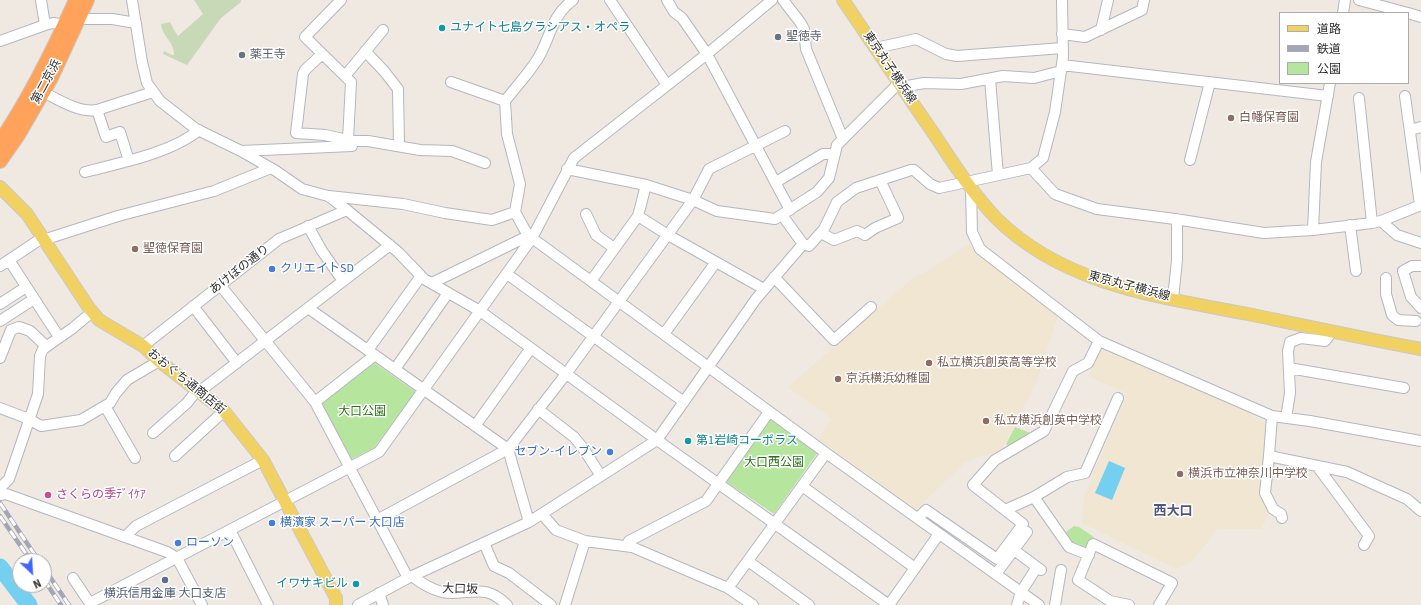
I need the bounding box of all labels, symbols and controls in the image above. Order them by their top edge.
legend [1279,12,1409,84]
place label: ユナイト七島グラシアス・オペラ [450,21,630,35]
text: 道路 [1317,21,1341,38]
marker: ユナイト七島グラシアス・オペラ [437,23,447,33]
street label: 東京丸子横浜線 [860,29,918,107]
place label: 聖徳寺 [786,30,822,44]
marker: 聖徳寺 [773,32,783,42]
text: 鉄道 [1317,41,1341,58]
place label: 薬王寺 [250,48,286,62]
marker: 薬王寺 [237,50,247,60]
street label: 第二京浜 [29,57,65,107]
text: 公園 [1317,61,1341,78]
place label: 白幡保育園 [1239,111,1299,125]
marker: 白幡保育園 [1226,113,1236,123]
place label: 聖徳保育園 [143,242,203,256]
street label: あけぼの通り [207,242,273,298]
marker: 聖徳保育園 [130,244,140,254]
place label: クリエイトSD [280,262,354,276]
marker: クリエイトSD [267,264,277,274]
street label: 東京丸子横浜線 [1087,269,1171,305]
street label: おおぐち通商店街 [144,346,228,418]
place label: 私立横浜創英高等学校 [937,356,1057,370]
marker: 私立横浜創英高等学校 [924,358,934,368]
place label: 京浜横浜幼稚園 [846,372,930,386]
marker: 京浜横浜幼稚園 [833,374,843,384]
park label: 大口公園 [338,405,386,419]
place label: 私立横浜創英中学校 [994,414,1102,428]
marker: 私立横浜創英中学校 [981,416,991,426]
place label: 第1岩崎コーポラス [696,434,798,448]
marker: 第1岩崎コーポラス [683,436,693,446]
place label: セブン-イレブン [514,445,602,459]
marker: セブン-イレブン [605,447,615,457]
park label: 大口西公園 [744,456,804,470]
place label: 横浜市立神奈川中学校 [1188,467,1308,481]
marker: 横浜市立神奈川中学校 [1175,469,1185,479]
place label: さくらの季ﾃﾞｲｹｱ [56,488,146,502]
marker: さくらの季ﾃﾞｲｹｱ [43,490,53,500]
district label: 西大口 [1154,504,1192,520]
place label: 横濱家 スーパー 大口店 [280,516,405,530]
marker: 横濱家 スーパー 大口店 [267,518,277,528]
place label: ローソン [186,536,234,550]
marker: ローソン [173,538,183,548]
north arrow [12,553,52,593]
text: N [30,575,43,592]
marker: 横浜信用金庫 大口支店 [160,575,170,585]
place label: イワサキビル [276,577,348,591]
marker: イワサキビル [351,579,361,589]
street label: 大口坂 [442,582,478,598]
place label: 横浜信用金庫 大口支店 [104,587,226,601]

